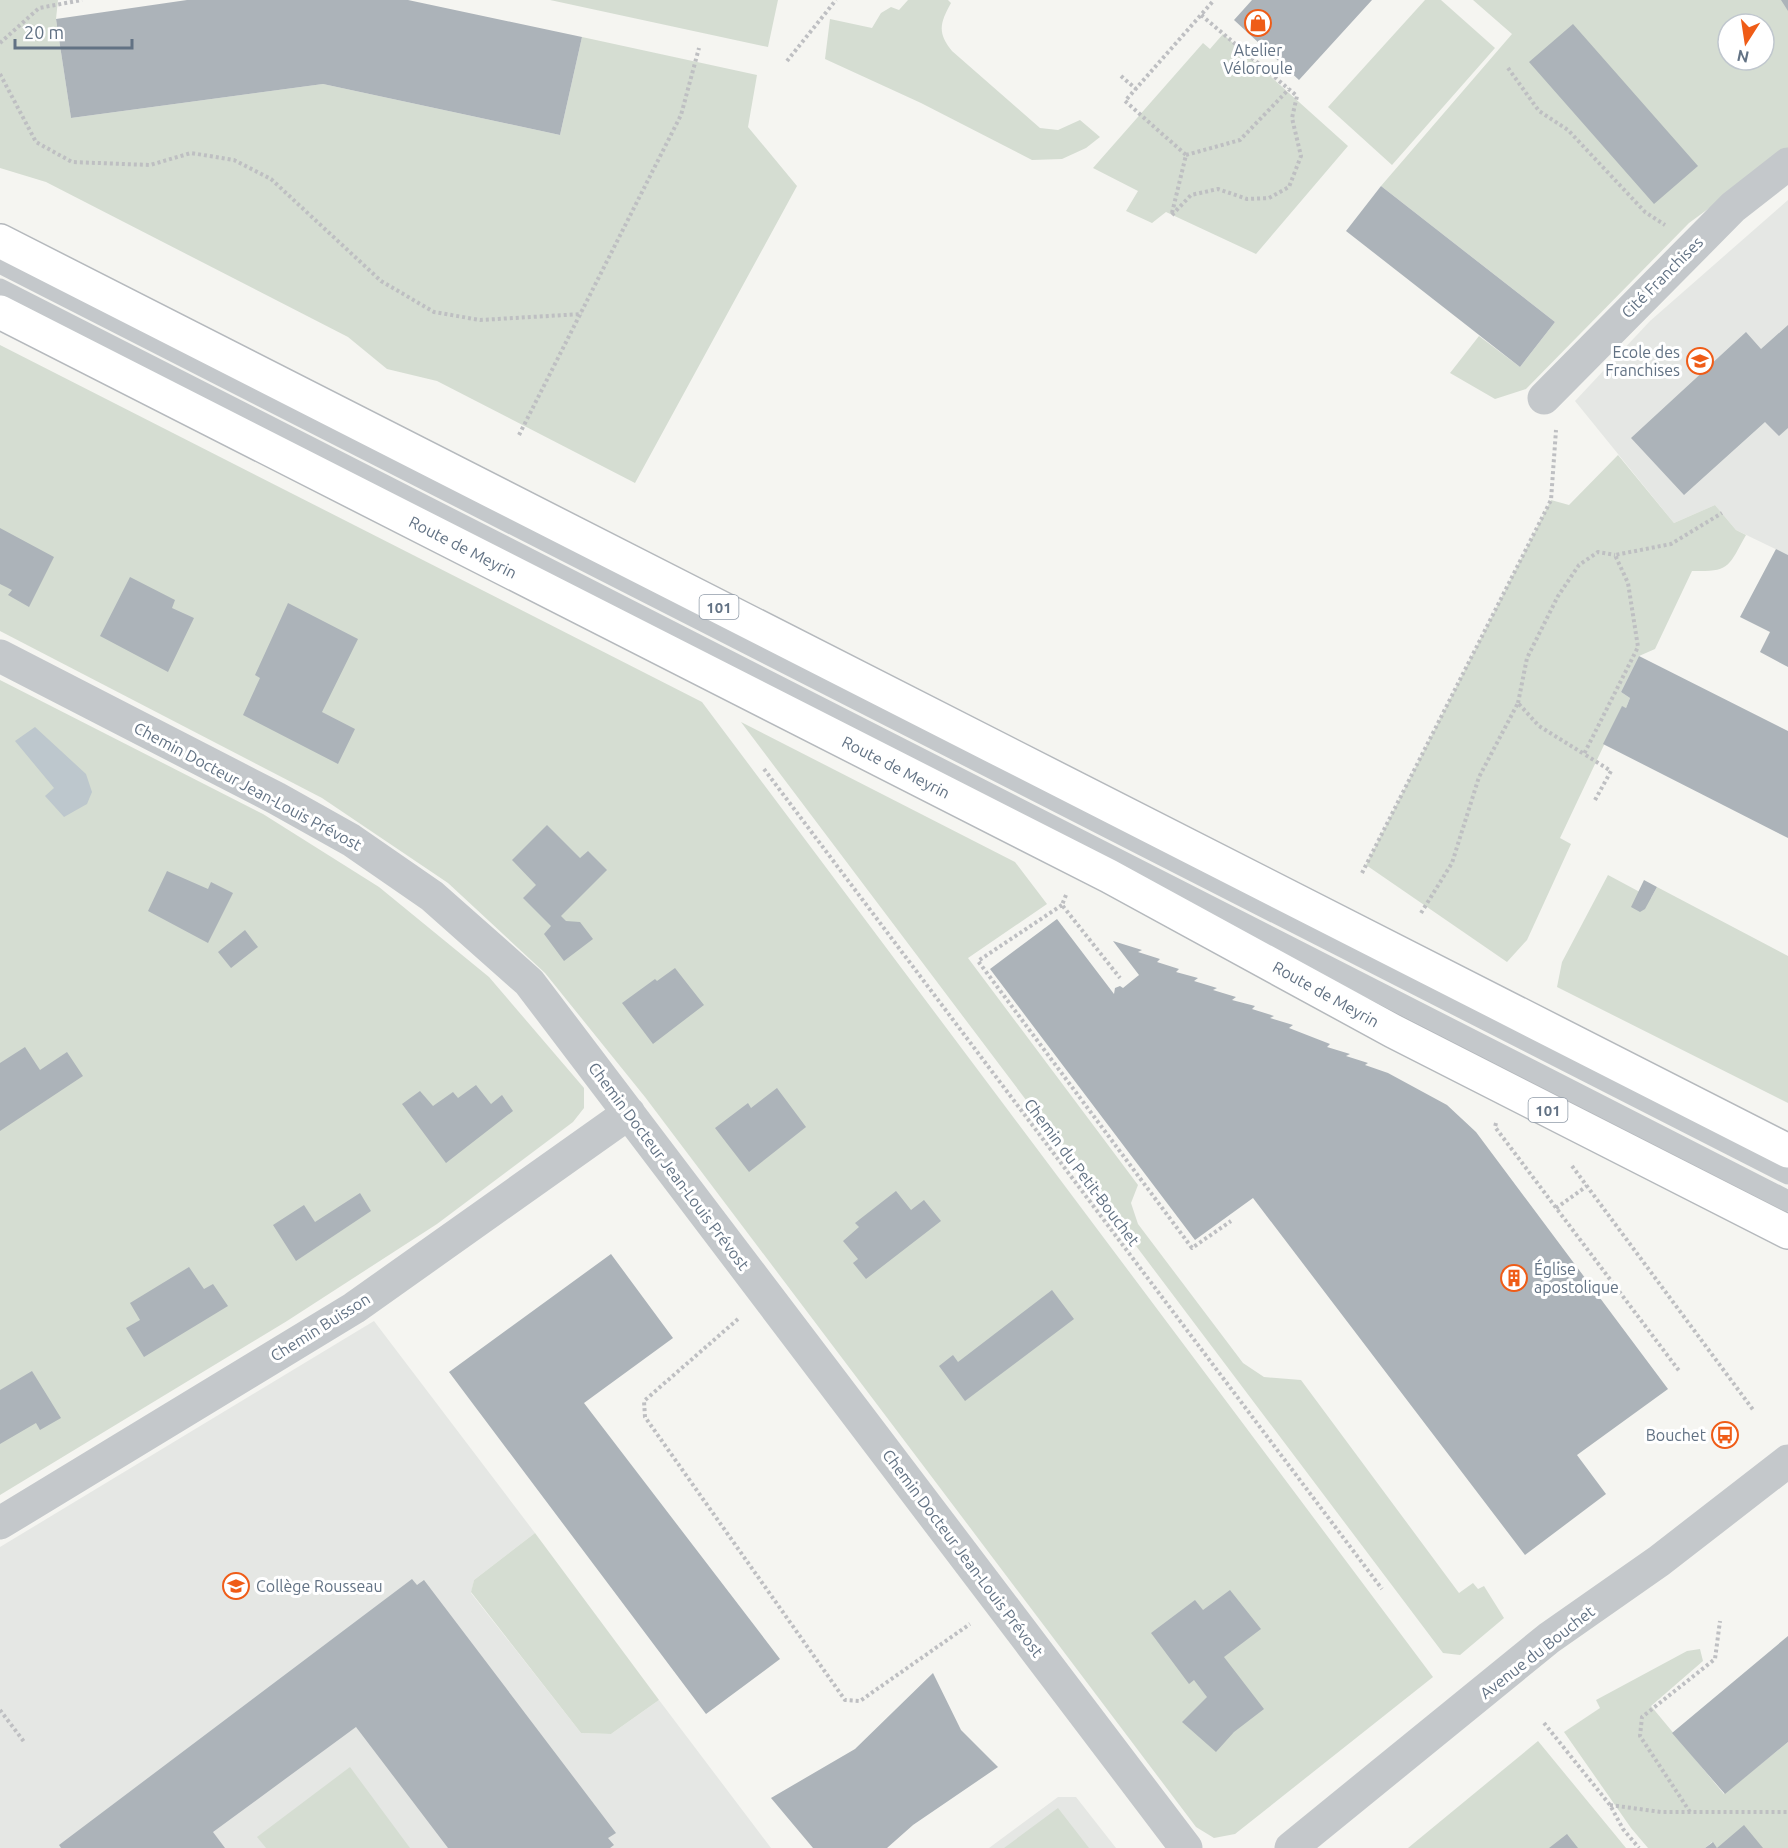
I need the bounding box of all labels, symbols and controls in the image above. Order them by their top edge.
shop icon: Atelier Véloroule [1243,8,1273,38]
scale bar [15,12,132,50]
north arrow [1716,12,1776,72]
text: 20 m [24,22,64,42]
place label: Atelier Véloroule [1223,41,1293,77]
text: N [1735,47,1751,67]
street label: Cité Franchises [1618,233,1706,321]
place label: Ecole des Franchises [1605,343,1680,379]
school or university icon: Ecole des Franchises [1685,346,1715,376]
street label: Route de Meyrin [406,512,520,582]
road number: 101 [700,595,738,619]
street label: Chemin Docteur Jean-Louis Prévost [131,718,365,854]
street label: Route de Meyrin [839,732,953,802]
street label: Route de Meyrin [1270,957,1382,1031]
street label: Chemin Docteur Jean-Louis Prévost [585,1059,753,1274]
street label: Chemin du Petit-Bouchet [1021,1095,1144,1250]
road number: 101 [1528,1098,1568,1122]
place label: Église apostolique [1534,1258,1619,1296]
building icon: Église apostolique [1499,1263,1529,1293]
street label: Chemin Buisson [267,1289,373,1365]
bus stop icon: Bouchet [1710,1420,1740,1450]
place label: Bouchet [1646,1426,1707,1444]
street label: Chemin Docteur Jean-Louis Prévost [879,1446,1047,1661]
school or university icon: Collège Rousseau [221,1571,251,1601]
place label: Collège Rousseau [256,1577,383,1595]
street label: Avenue du Bouchet [1476,1601,1598,1702]

